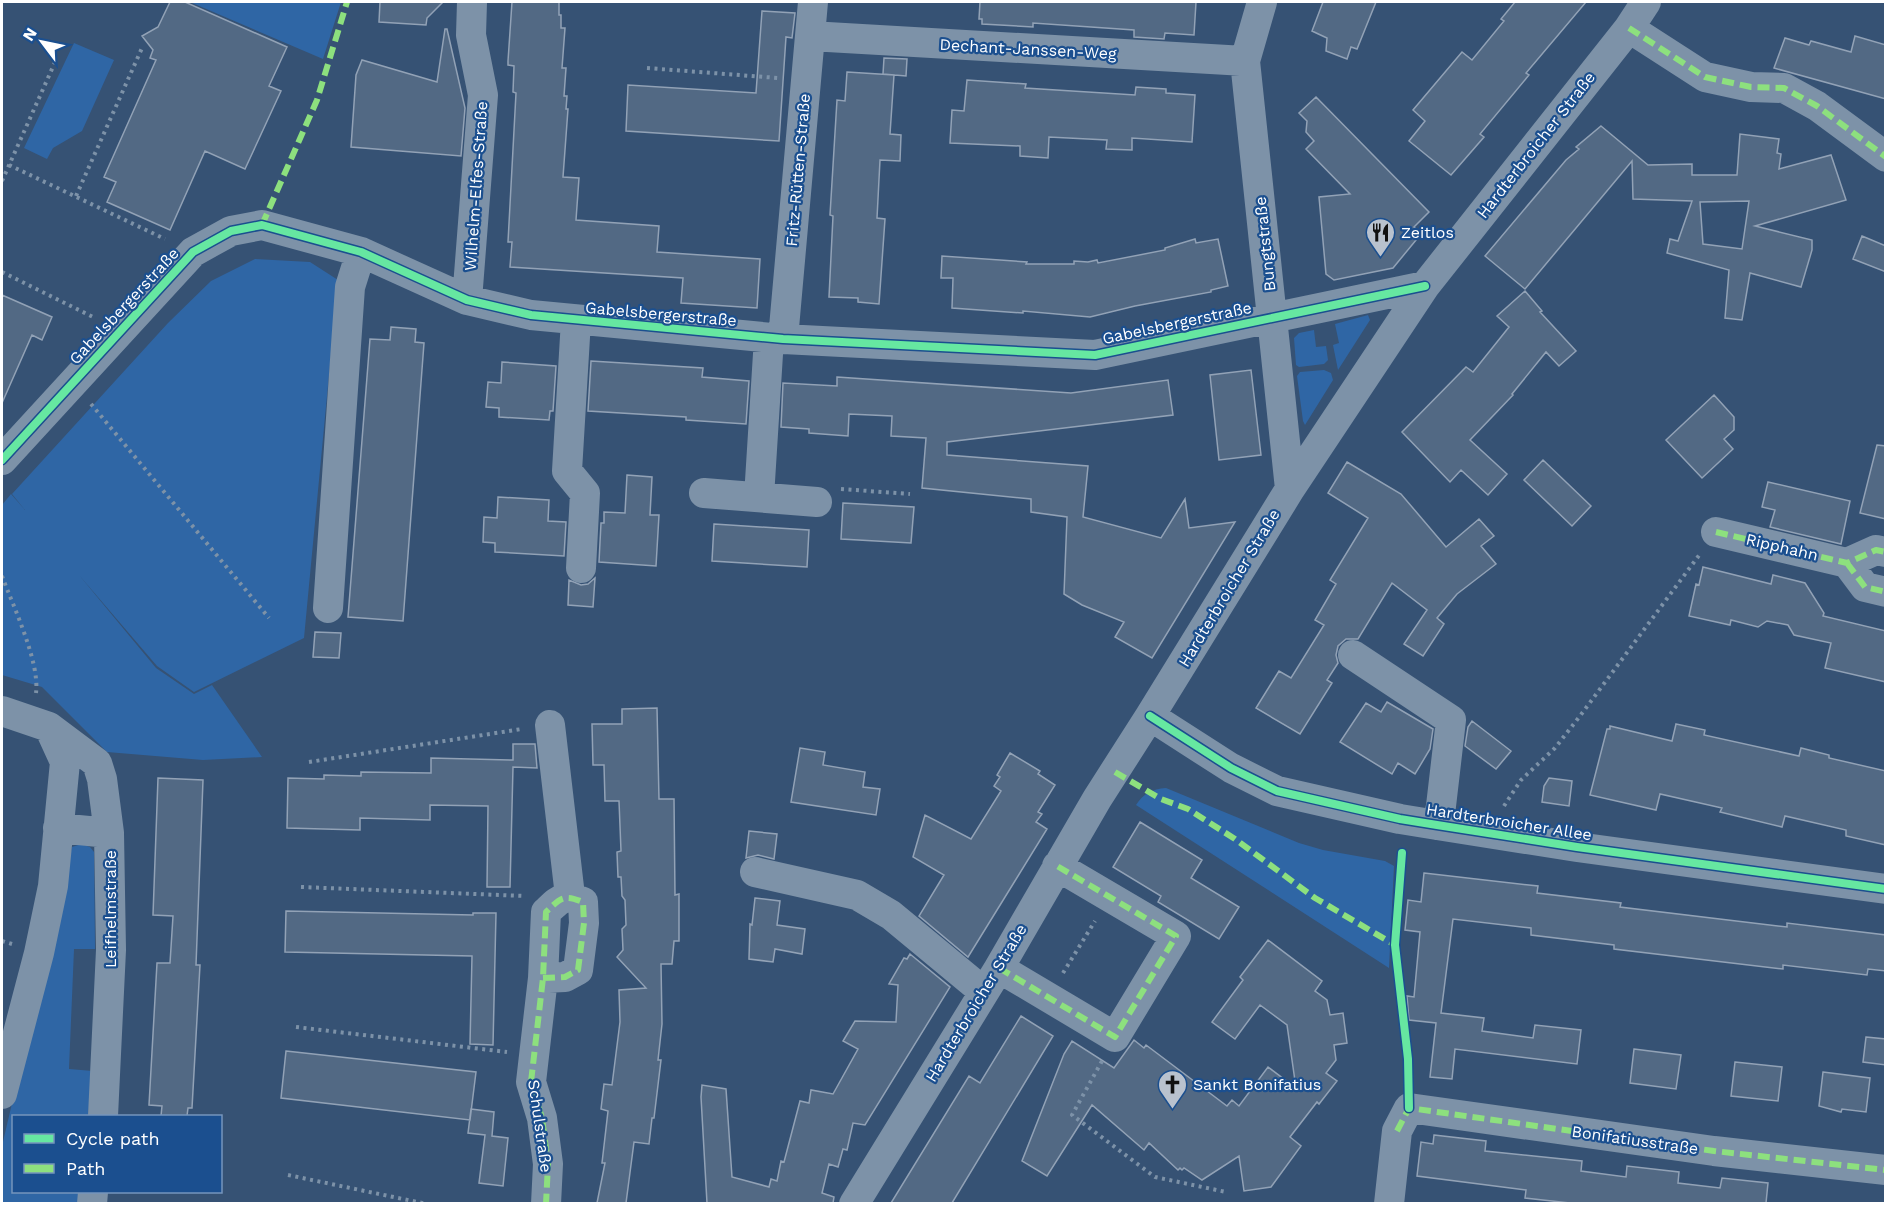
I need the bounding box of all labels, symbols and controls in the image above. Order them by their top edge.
north arrow [12,12,72,72]
text: N [19,24,41,44]
street label: Dechant-Janssen-Weg [939,35,1117,63]
street label: Hardterbroicher Straße [1473,68,1599,222]
street label: Fritz-Rütten-Straße [782,93,814,247]
street label: Wilhelm-Elfes-Straße [461,101,491,271]
street label: Bungtstraße [1251,196,1279,292]
restaurant icon: Zeitlos [1364,216,1396,258]
place label: Zeitlos [1401,223,1454,242]
street label: Gabelsbergerstraße [65,244,183,368]
street label: Gabelsbergerstraße [584,298,738,330]
street label: Gabelsbergerstraße [1101,298,1253,348]
street label: Hardterbroicher Straße [1174,506,1284,670]
street label: Ripphahn [1744,529,1820,565]
street label: Hardterbroicher Allee [1425,800,1593,844]
street label: Leifhelmstraße [101,850,120,968]
street label: Hardterbroicher Straße [921,921,1031,1085]
church icon: Sankt Bonifatius [1156,1068,1188,1110]
place label: Sankt Bonifatius [1193,1075,1321,1094]
street label: Schulstraße [524,1078,556,1174]
legend [12,1115,222,1193]
street label: Bonifatiusstraße [1570,1122,1700,1158]
text: Cycle path [66,1128,160,1149]
text: Path [66,1158,106,1179]

